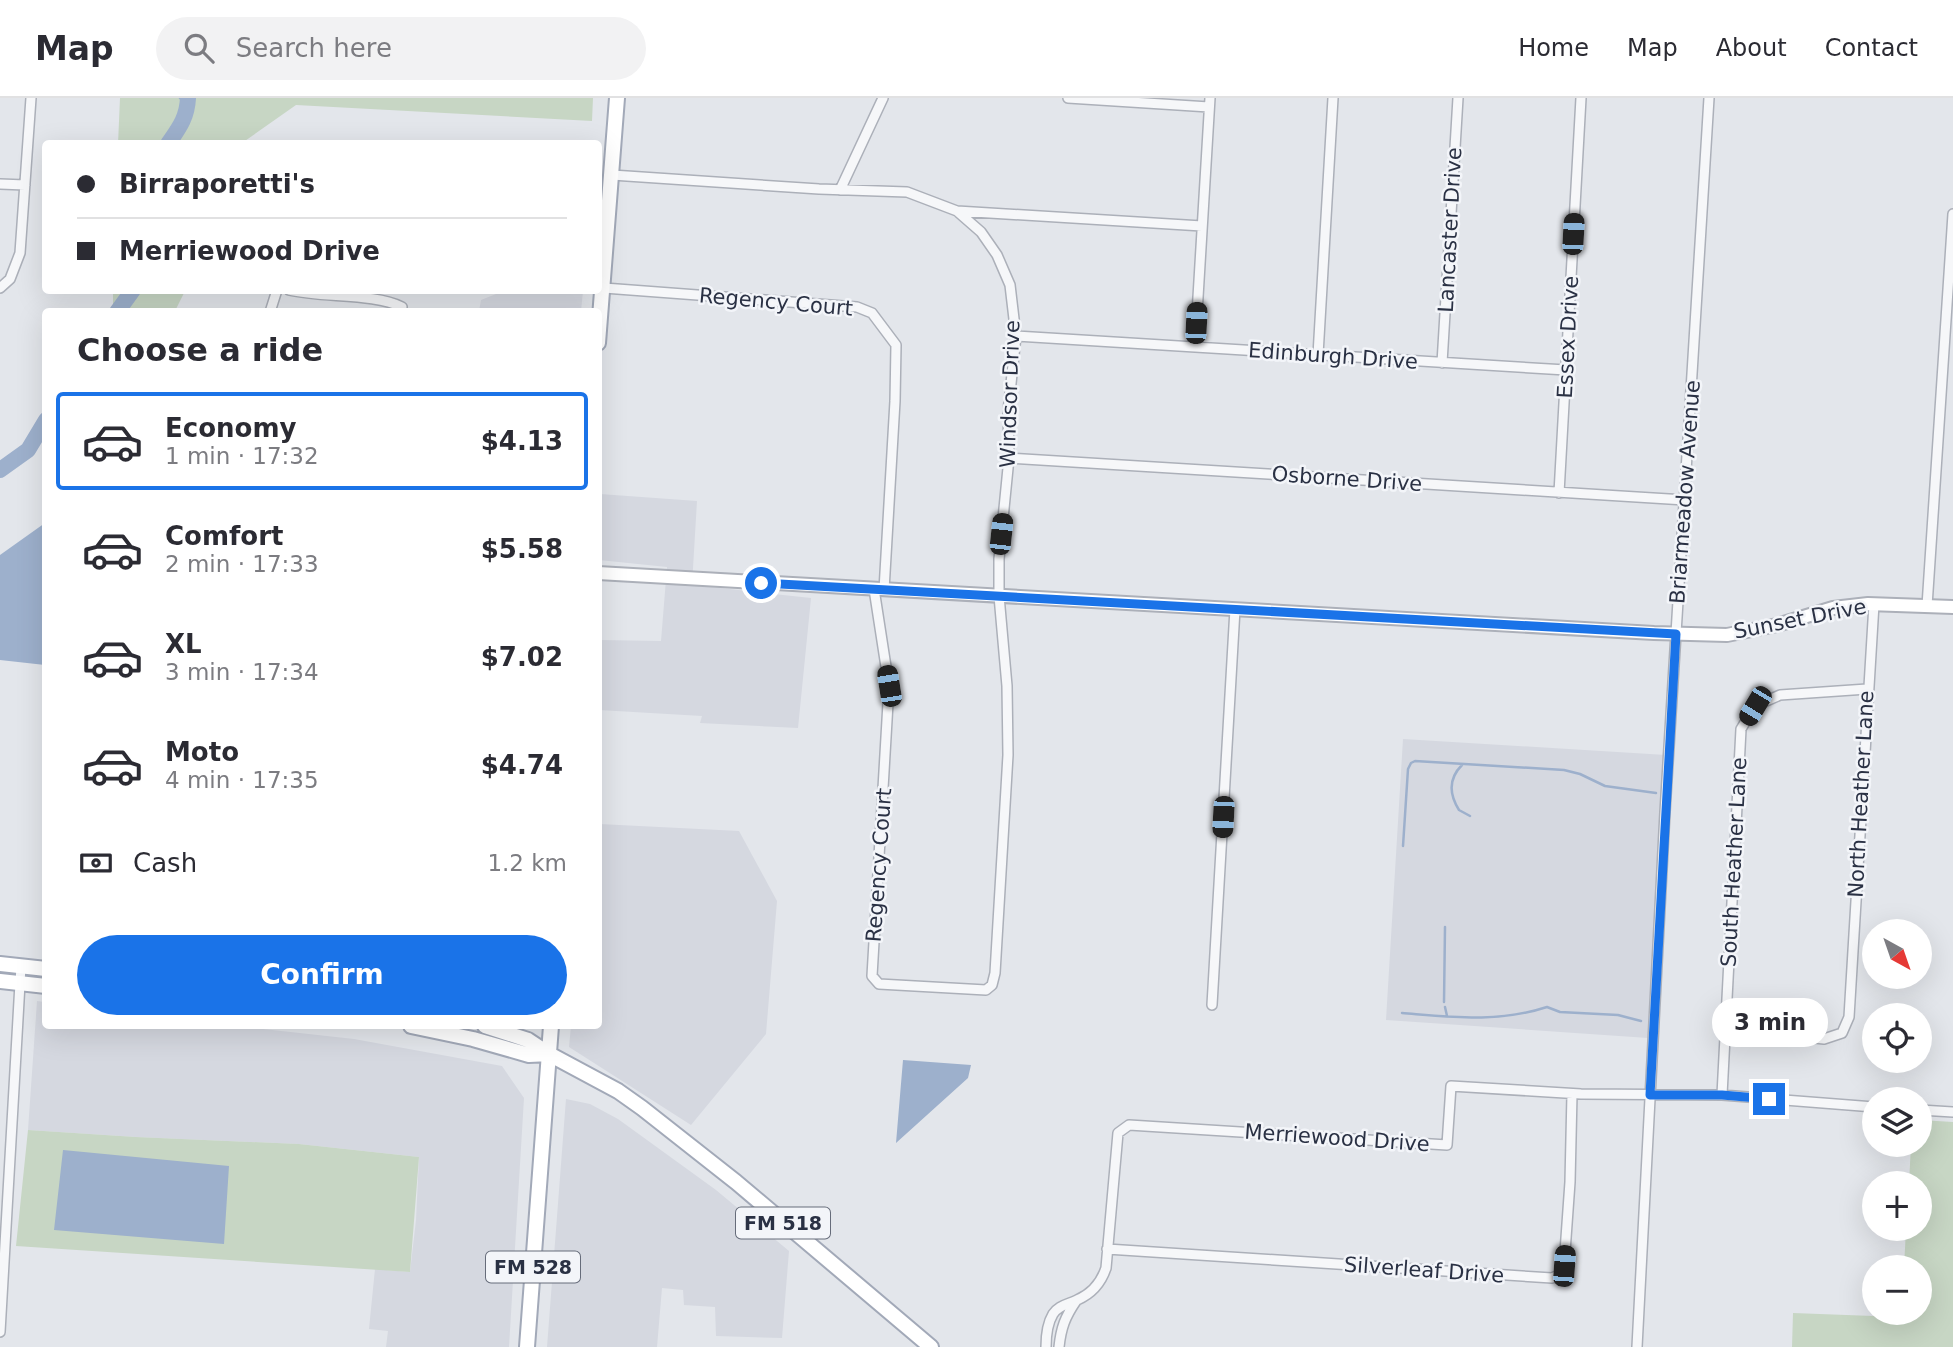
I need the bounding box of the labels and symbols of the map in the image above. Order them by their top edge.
street label: Lancaster Drive [1434,147,1466,313]
car [1562,212,1585,256]
street label: Essex Drive [1553,275,1583,399]
street label: Regency Court [698,283,854,321]
car [1185,301,1208,345]
street label: Windsor Drive [995,320,1025,468]
street label: Edinburgh Drive [1247,338,1419,374]
street label: Briarmeadow Avenue [1665,379,1705,605]
street label: Osborne Drive [1271,462,1423,496]
car [989,512,1014,556]
route start [745,567,777,599]
street label: Sunset Drive [1732,594,1868,644]
car [876,664,903,708]
car [1736,683,1775,729]
street label: North Heather Lane [1844,690,1878,898]
street label: South Heather Lane [1717,757,1751,967]
street label: Regency Court [862,787,896,943]
car [1212,795,1235,839]
north arrow [1862,919,1932,989]
callout: 3 min [1711,998,1827,1046]
route end [1753,1083,1785,1115]
street label: Merriewood Drive [1244,1120,1430,1156]
road number: FM 518 [736,1208,830,1238]
car [1553,1244,1576,1288]
road number: FM 528 [486,1252,580,1282]
street label: Silverleaf Drive [1343,1252,1505,1288]

